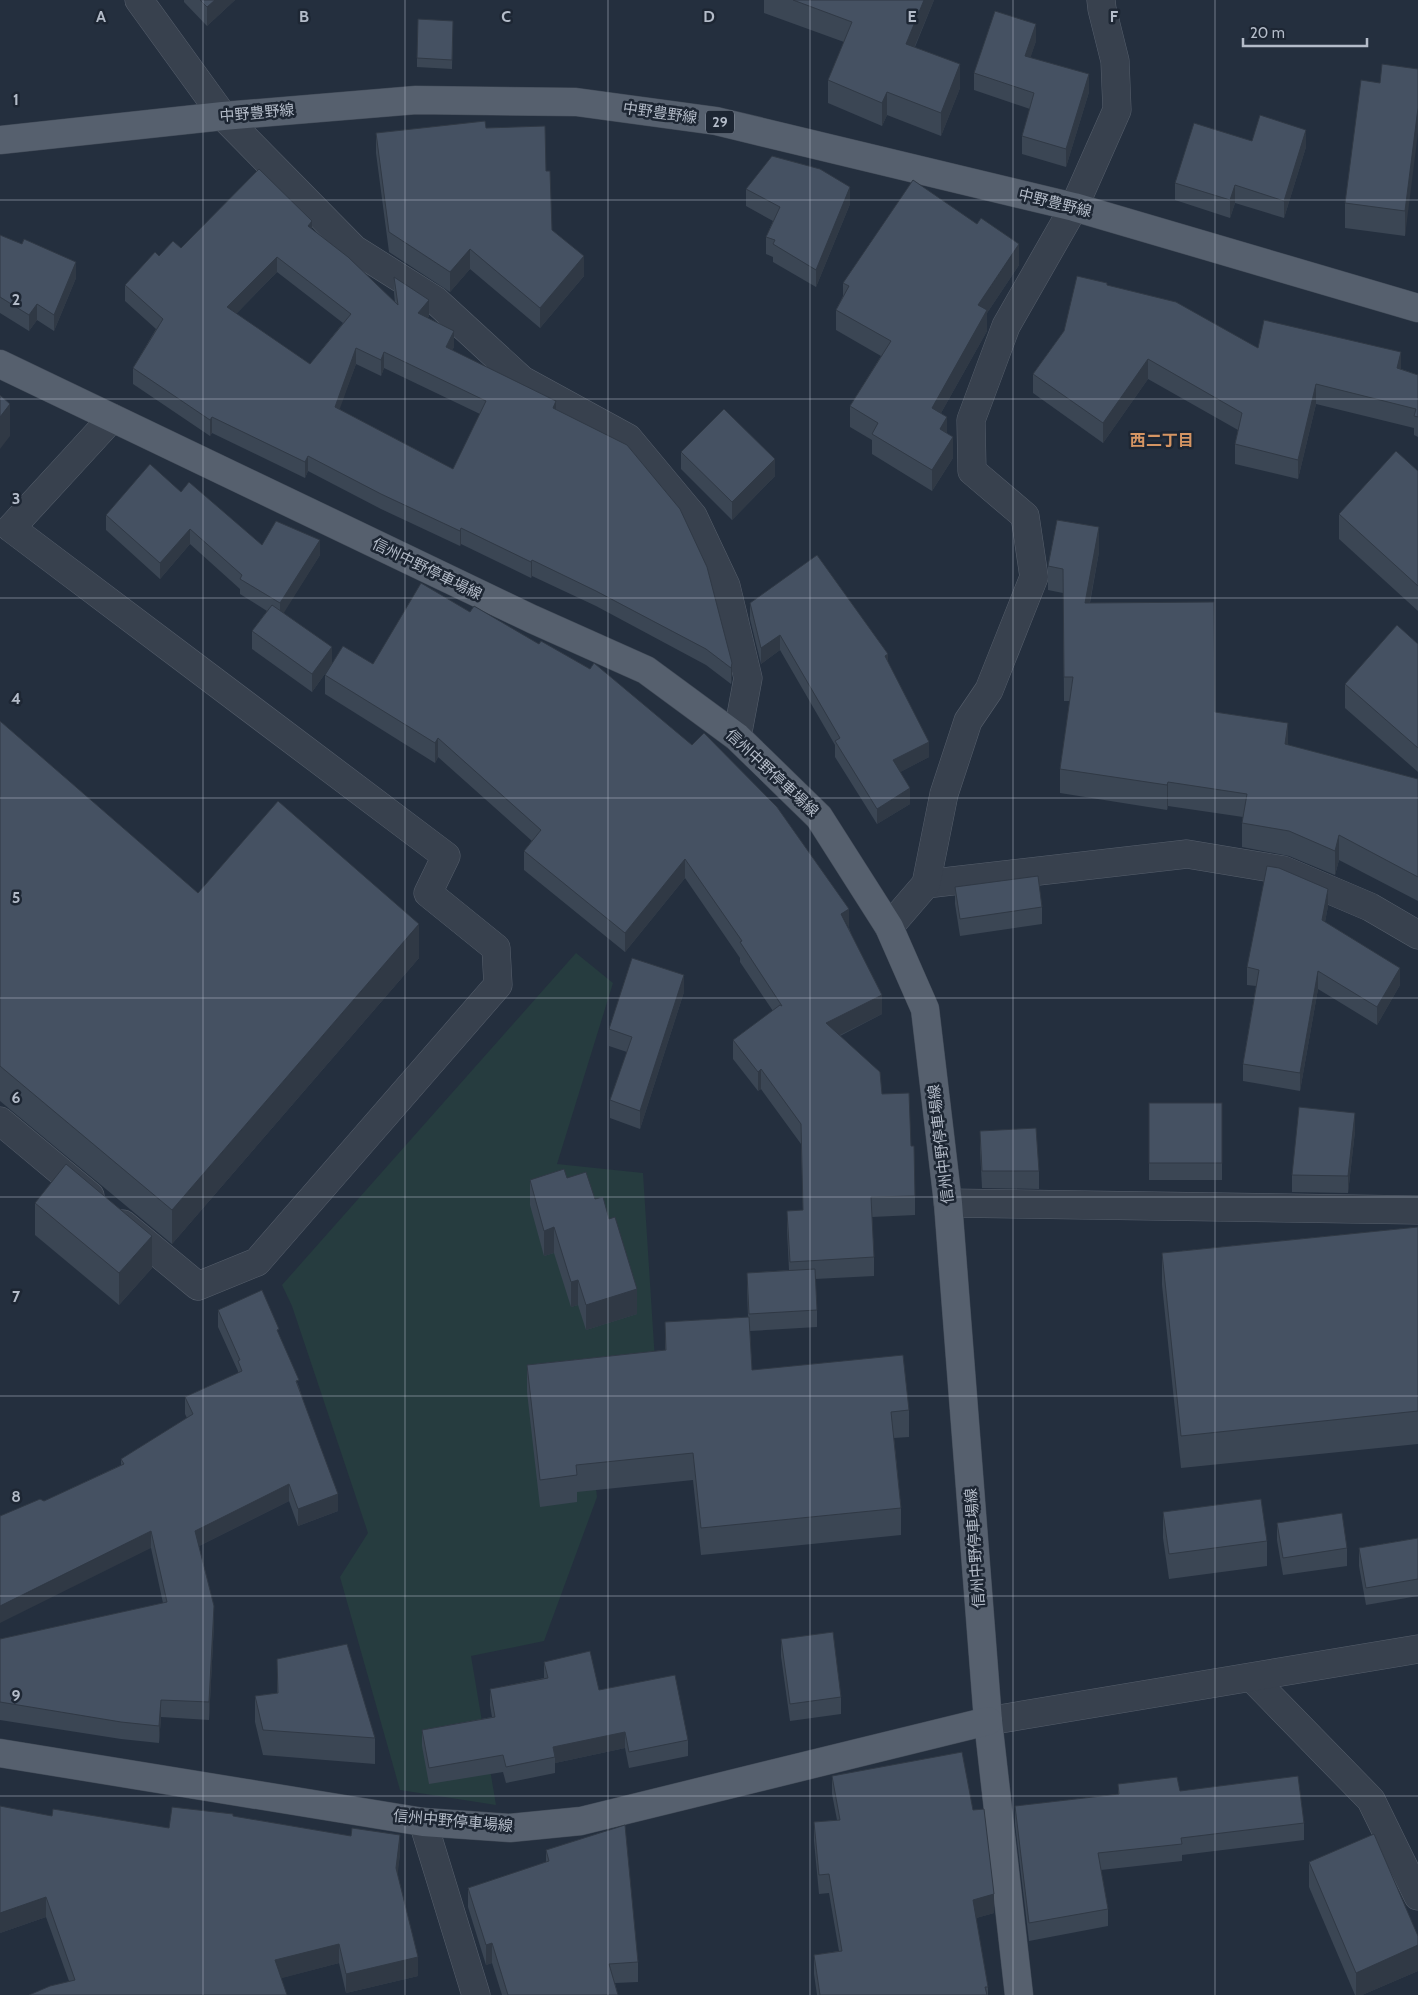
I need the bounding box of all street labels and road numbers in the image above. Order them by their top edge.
street label: 中野豊野線 [622,99,698,127]
street label: 中野豊野線 [219,101,295,125]
road number: 29 [706,110,734,134]
street label: 中野豊野線 [1016,185,1094,221]
street label: 信州中野停車場線 [369,535,485,603]
street label: 信州中野停車場線 [722,725,822,821]
street label: 信州中野停車場線 [925,1083,957,1205]
street label: 信州中野停車場線 [962,1488,988,1608]
street label: 信州中野停車場線 [392,1807,514,1835]

